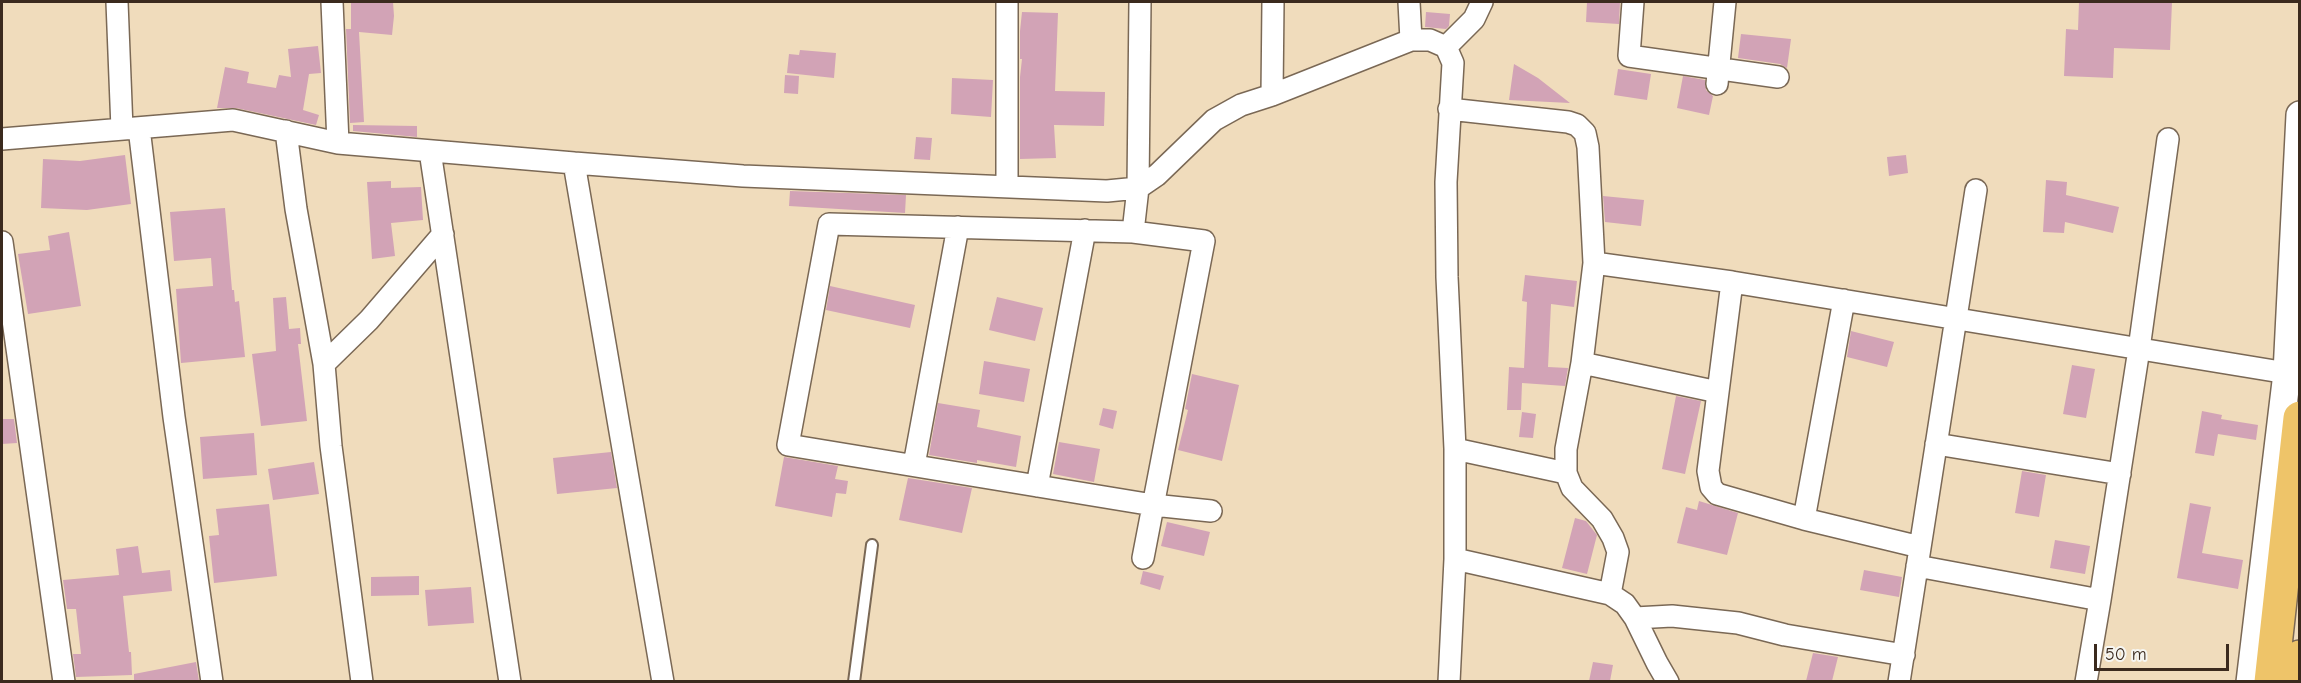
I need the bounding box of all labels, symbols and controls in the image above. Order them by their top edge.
scale bar [2097,632,2232,670]
text: 50 m [2105,644,2147,665]

